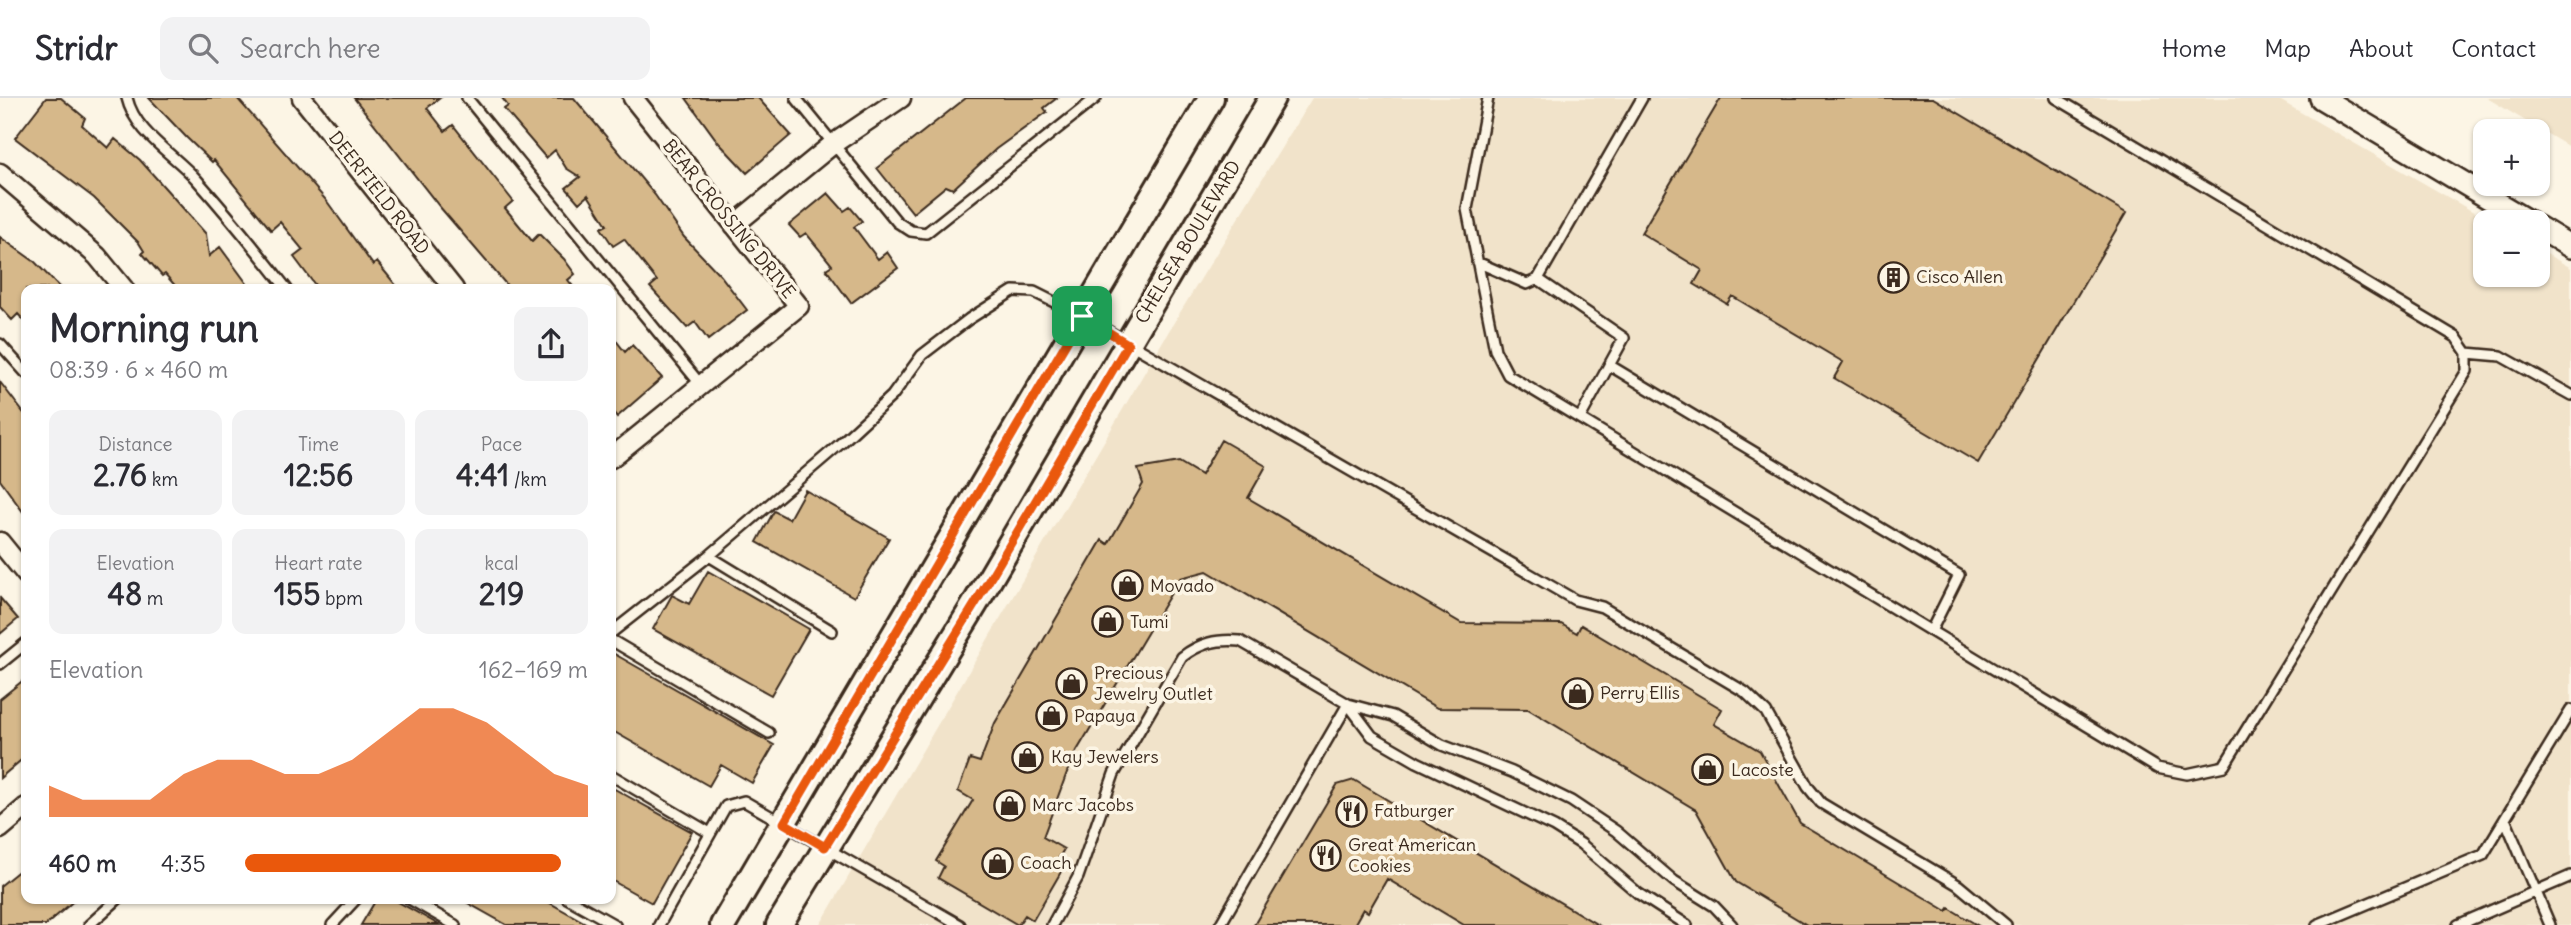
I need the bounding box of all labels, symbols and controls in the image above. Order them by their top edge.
search box [160,17,650,80]
text: Stridr [35,27,118,69]
icon: search [184,29,222,67]
text: Search here [240,32,381,65]
text: Home [2162,33,2226,63]
text: Map [2264,33,2311,63]
text: About [2349,33,2413,63]
text: Contact [2451,33,2536,63]
map controls [2473,119,2550,287]
button: + [2473,119,2550,196]
street label: DEERFIELD ROAD [324,126,435,259]
street label: BEAR CROSSING DRIVE [658,134,801,303]
street label: CHELSEA BOULEVARD [1130,156,1245,328]
button: − [2473,210,2550,287]
building icon: Cisco Allen [1876,260,1910,294]
place label: Cisco Allen [1916,265,2003,288]
pin [1052,286,1112,346]
icon: arrive [1063,297,1101,335]
text: Morning run [49,305,259,352]
button: share [514,307,588,381]
text: 08:39 · 6 × 460 m [49,355,228,384]
text: Distance [98,432,173,456]
text: Time [298,432,339,456]
text: Pace [481,432,522,456]
text: 2.76 [93,456,147,494]
text: 12:56 [284,456,353,494]
text: 4:41 [456,456,509,494]
text: km [147,467,178,491]
text: /km [509,467,547,491]
text: Elevation [97,551,174,575]
text: Heart rate [274,551,363,575]
text: kcal [484,551,519,575]
shop icon: Movado [1110,569,1144,603]
place label: Movado [1150,574,1214,597]
text: 48 [108,575,142,613]
text: 155 [274,575,320,613]
text: 219 [479,575,524,613]
text: m [142,586,163,610]
text: bpm [320,586,363,610]
shop icon: Tumi [1090,605,1124,639]
place label: Tumi [1130,610,1168,633]
text: Elevation [49,655,143,684]
text: 162–169 m [479,655,588,684]
place label: Precious Jewelry Outlet [1094,661,1213,705]
shop icon: Precious Jewelry Outlet [1054,666,1088,700]
shop icon: Perry Ellis [1560,676,1594,710]
place label: Perry Ellis [1600,681,1680,704]
shop icon: Papaya [1034,699,1068,733]
place label: Papaya [1074,704,1136,727]
shop icon: Kay Jewelers [1011,740,1045,774]
place label: Kay Jewelers [1051,745,1159,768]
shop icon: Lacoste [1691,753,1725,787]
place label: Lacoste [1731,758,1794,781]
shop icon: Marc Jacobs [992,788,1026,822]
place label: Marc Jacobs [1032,793,1134,816]
restaurant icon: Fatburger [1334,794,1368,828]
place label: Fatburger [1374,799,1455,822]
place label: Great American Cookies [1348,833,1476,877]
restaurant icon: Great American Cookies [1308,838,1342,872]
shop icon: Coach [980,846,1014,880]
text: 460 m [49,849,116,878]
text: 4:35 [161,849,206,878]
place label: Coach [1020,851,1072,874]

